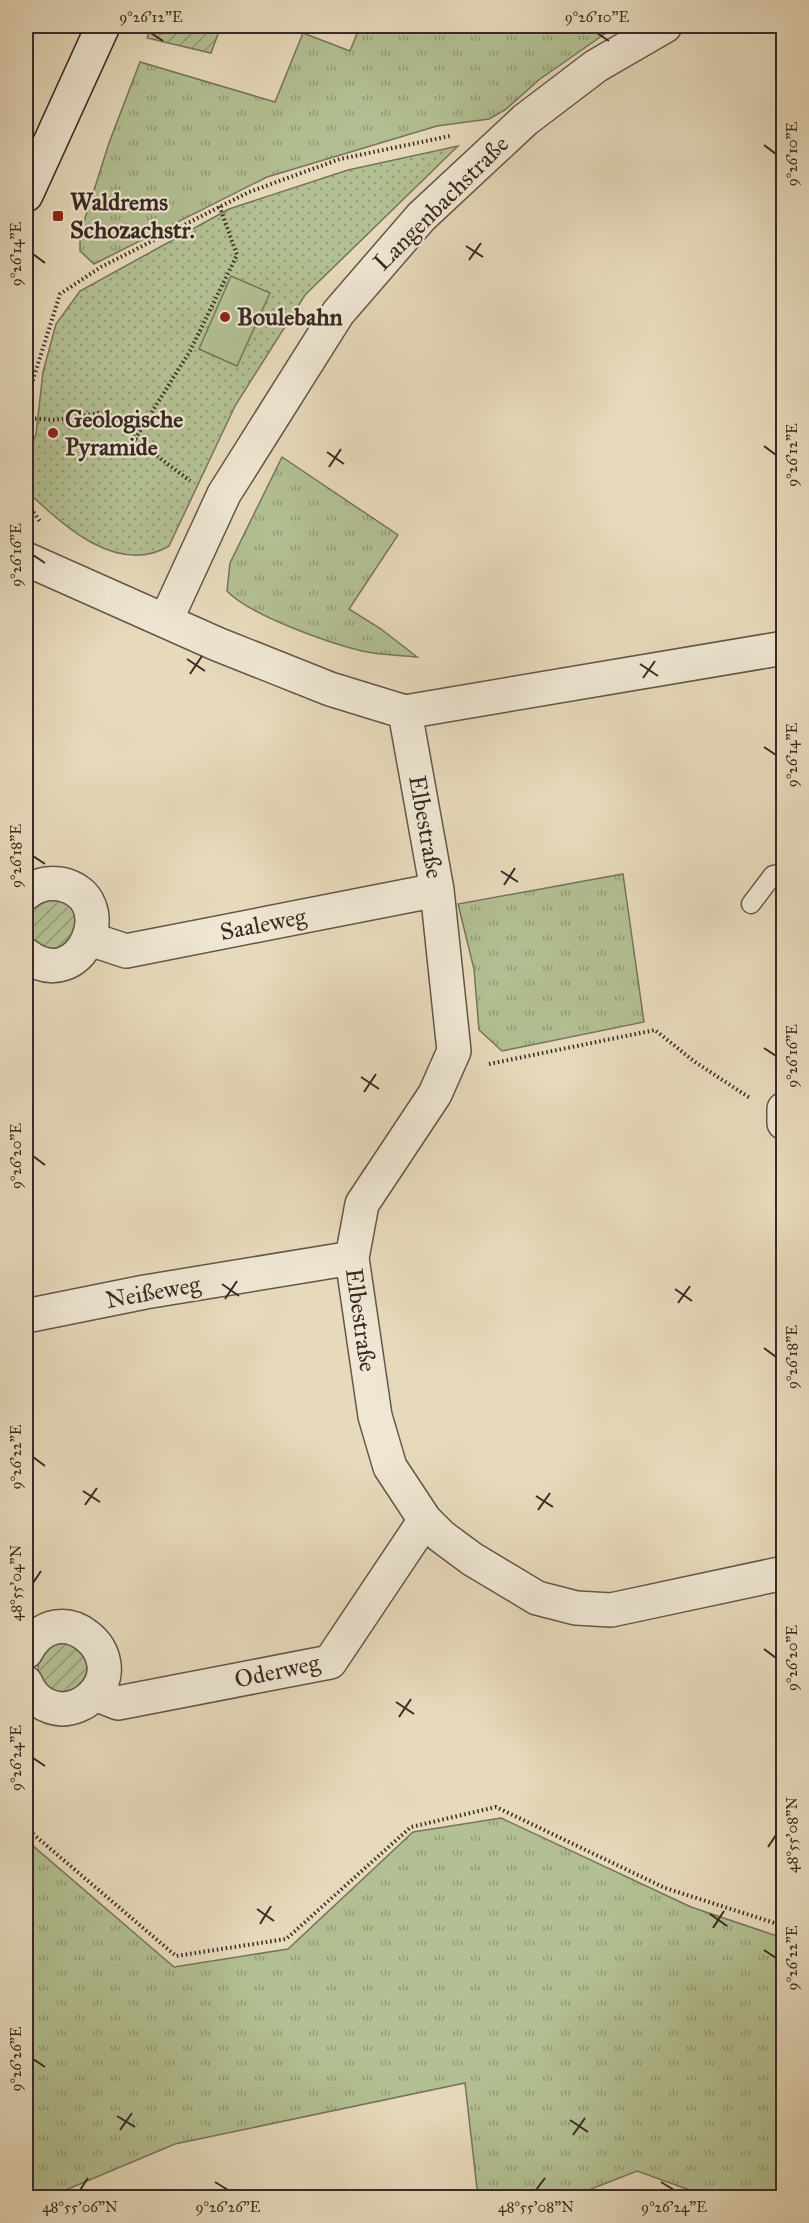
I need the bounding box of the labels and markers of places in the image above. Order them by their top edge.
place label: Waldrems Schozachstr. [70,187,195,245]
marker: Waldrems Schozachstr. [51,209,65,223]
place label: Boulebahn [237,302,342,332]
marker: Boulebahn [218,310,232,324]
place label: Geologische Pyramide [65,404,183,462]
marker: Geologische Pyramide [46,426,60,440]

